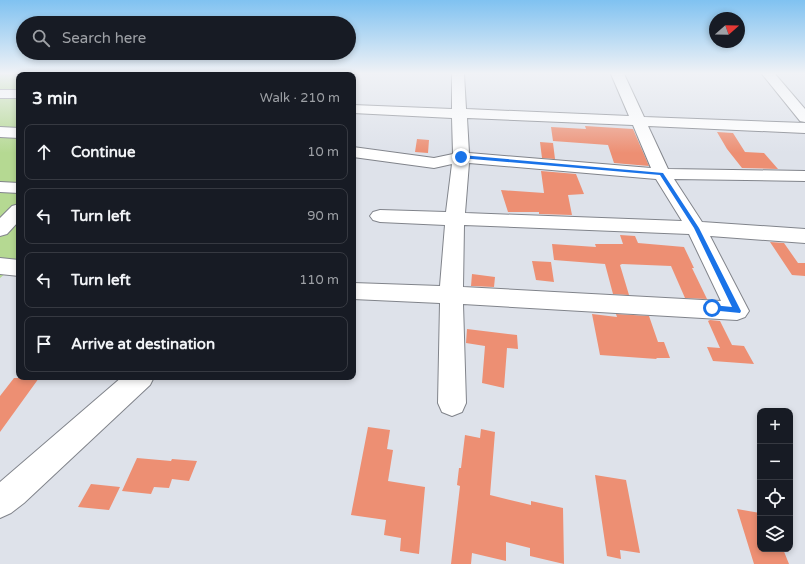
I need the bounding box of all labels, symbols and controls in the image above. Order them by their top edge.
north arrow [709,12,745,48]
search box [16,16,356,60]
icon: search [30,27,52,49]
text: Search here [62,29,146,47]
text: 3 min [32,88,77,109]
text: Walk · 210 m [260,90,340,106]
icon: ahead [33,141,55,163]
text: Continue [71,143,135,161]
text: 10 m [307,144,339,160]
route end [452,148,470,166]
icon: left [33,205,55,227]
text: Turn left [71,207,131,225]
text: 90 m [307,208,339,224]
icon: left [33,269,55,291]
text: Turn left [71,271,131,289]
text: 110 m [299,272,339,288]
route start [703,299,721,317]
icon: arrive [33,333,55,355]
text: Arrive at destination [71,335,215,353]
map controls [757,408,793,552]
button: + [757,408,793,444]
button: − [757,444,793,480]
button: locate [757,480,793,516]
button: layers [757,516,793,552]

